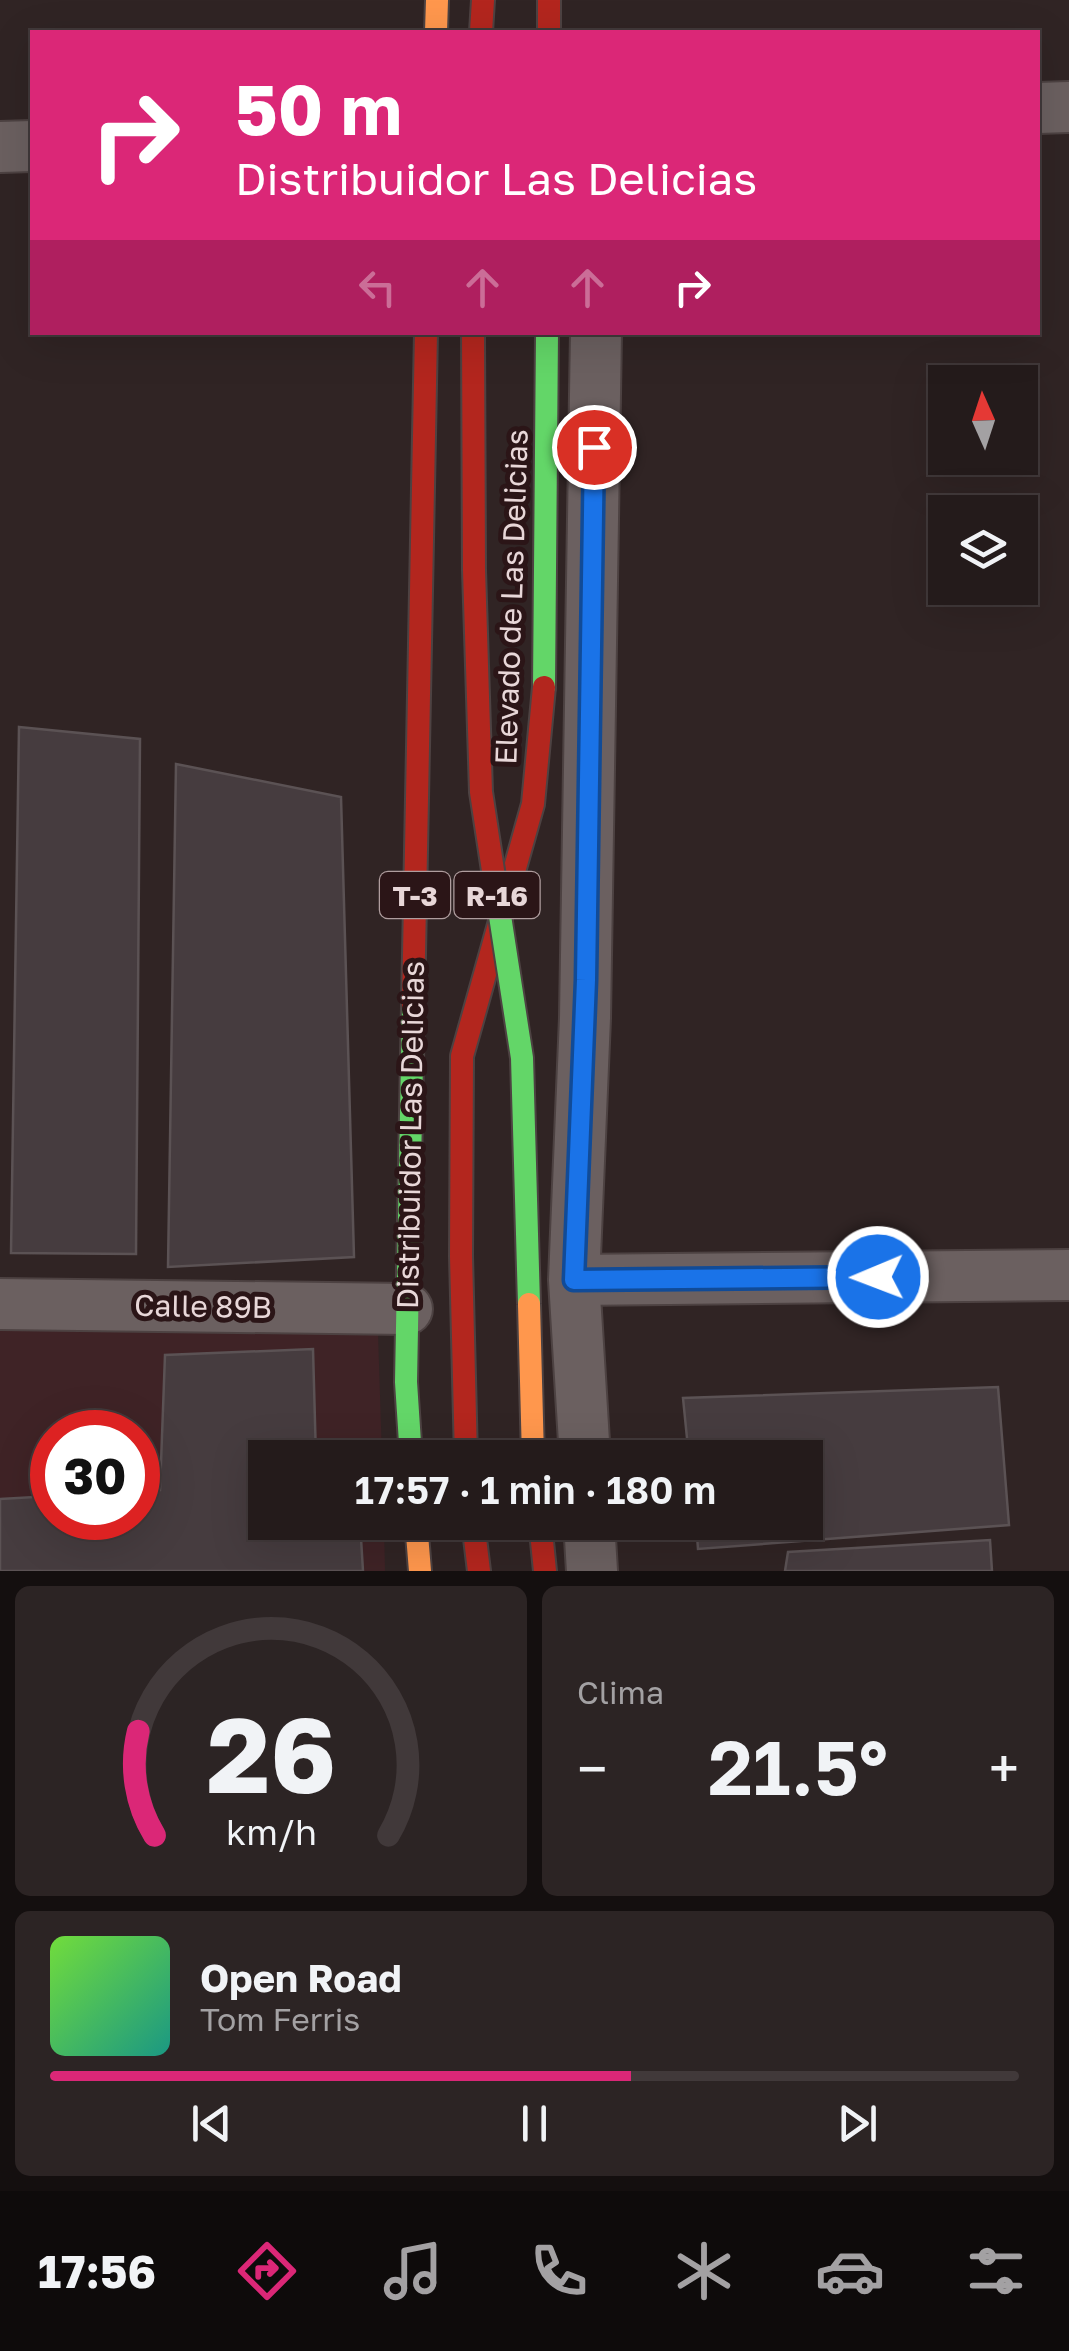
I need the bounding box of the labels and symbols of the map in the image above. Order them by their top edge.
north arrow [928,365,1038,475]
pin [552,405,637,490]
street label: Elevado de Las Delicias [487,429,535,765]
road number: T-3 [380,872,450,918]
road number: R-16 [454,872,540,918]
street label: Distribuidor Las Delicias [389,961,431,1309]
position arrow [826,1225,930,1329]
street label: Calle 89B [134,1287,272,1325]
speed limit sign: 30 [30,1410,160,1540]

